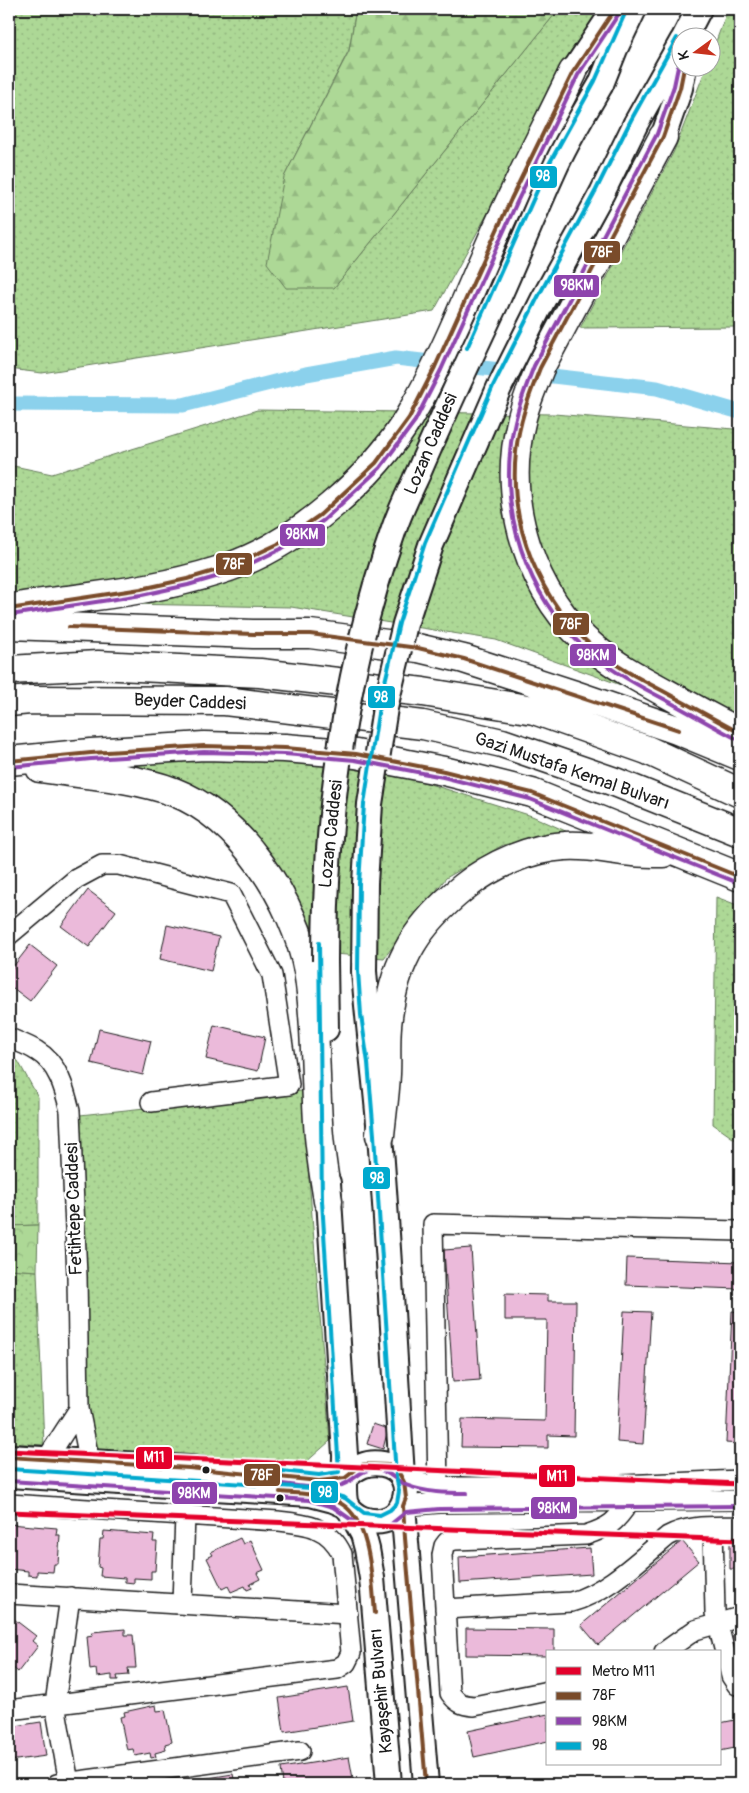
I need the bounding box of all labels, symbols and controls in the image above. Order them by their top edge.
north arrow [672,28,722,78]
text: K [674,48,693,62]
line badge: 98 [529,165,558,189]
text: 98 [536,168,550,185]
line badge: 78F [583,240,621,264]
text: 78F [591,244,614,261]
line badge: 98KM [553,274,600,298]
text: 98KM [561,277,593,294]
street label: Lozan Caddesi [399,390,463,498]
line badge: 98KM [279,523,326,547]
text: 98KM [286,526,318,543]
line badge: 78F [215,552,253,576]
text: 78F [223,556,246,573]
line badge: 78F [552,612,590,636]
text: 78F [560,616,583,633]
line badge: 98KM [569,643,617,667]
text: 98KM [577,647,609,664]
line badge: 98 [367,685,396,709]
street label: Beyder Caddesi [133,689,247,715]
text: 98 [374,689,388,706]
street label: Gazi Mustafa Kemal Bulvarı [471,727,673,815]
street label: Lozan Caddesi [314,779,348,889]
street label: Fetihtepe Caddesi [60,1142,88,1276]
line badge: 98 [362,1166,391,1190]
text: 98 [370,1170,384,1187]
line badge: M11 [135,1446,173,1470]
text: M11 [143,1449,165,1466]
line badge: 78F [243,1463,281,1487]
line badge: M11 [538,1464,576,1488]
unlabelled marker [201,1465,211,1475]
text: 78F [251,1467,274,1484]
text: M11 [546,1468,568,1485]
line badge: 98 [310,1480,339,1504]
line badge: 98KM [171,1481,218,1505]
text: 98 [318,1484,332,1501]
text: 98KM [178,1485,210,1502]
unlabelled marker [275,1493,285,1503]
line badge: 98KM [530,1496,578,1520]
text: 98KM [538,1500,570,1517]
street label: Kayaşehir Bulvarı [364,1627,398,1755]
legend [546,1650,722,1766]
text: Metro M11 [592,1662,655,1681]
text: 78F [592,1686,617,1705]
text: 98KM [592,1712,627,1731]
text: 98 [592,1736,608,1755]

